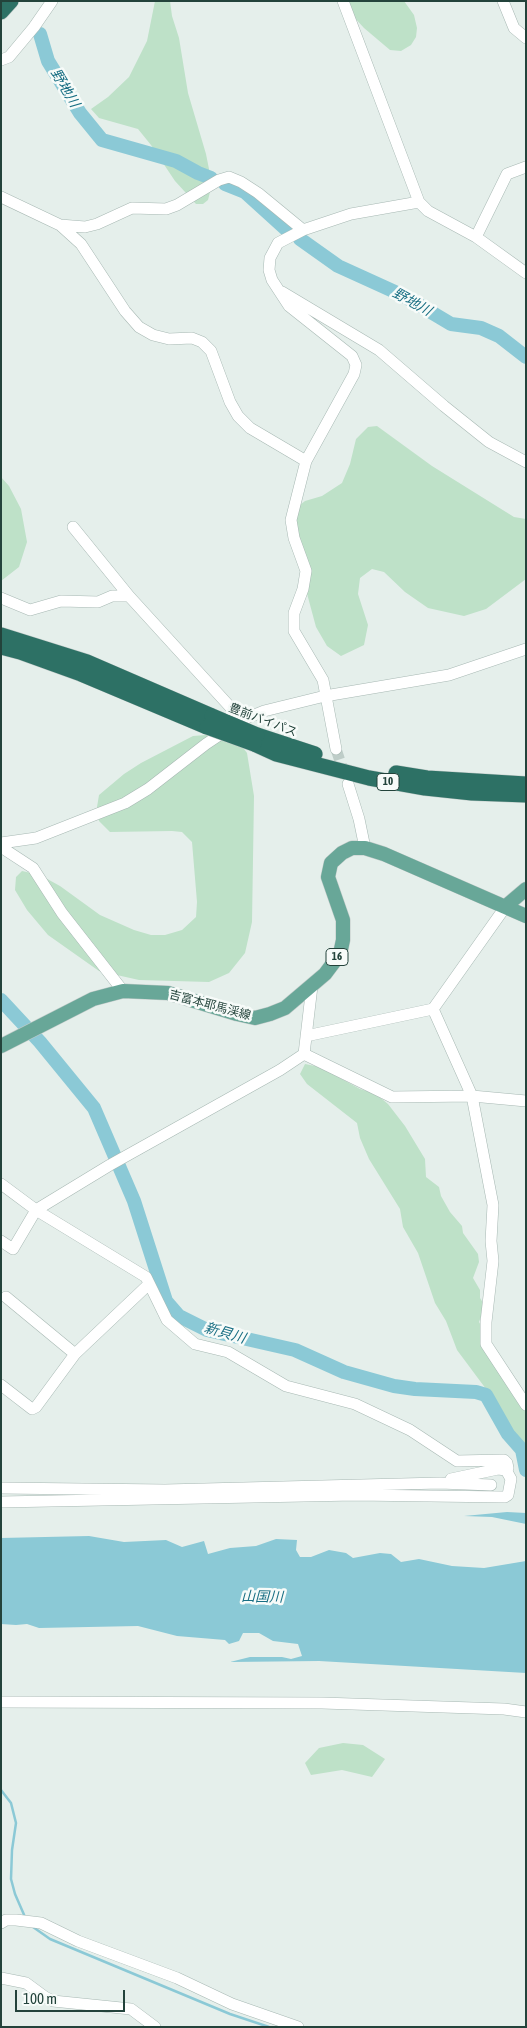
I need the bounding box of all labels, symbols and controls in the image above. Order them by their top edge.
water label: 野地川 [47,66,83,110]
water label: 野地川 [390,284,434,320]
street label: 豊前バイパス [227,700,299,740]
road number: 10 [377,774,399,790]
road number: 16 [326,949,348,966]
street label: 吉富本耶馬渓線 [168,987,252,1023]
water label: 新貝川 [202,1319,248,1347]
water label: 山国川 [241,1588,283,1606]
scale bar [18,1980,128,2012]
text: 100 m [23,1990,57,2007]

